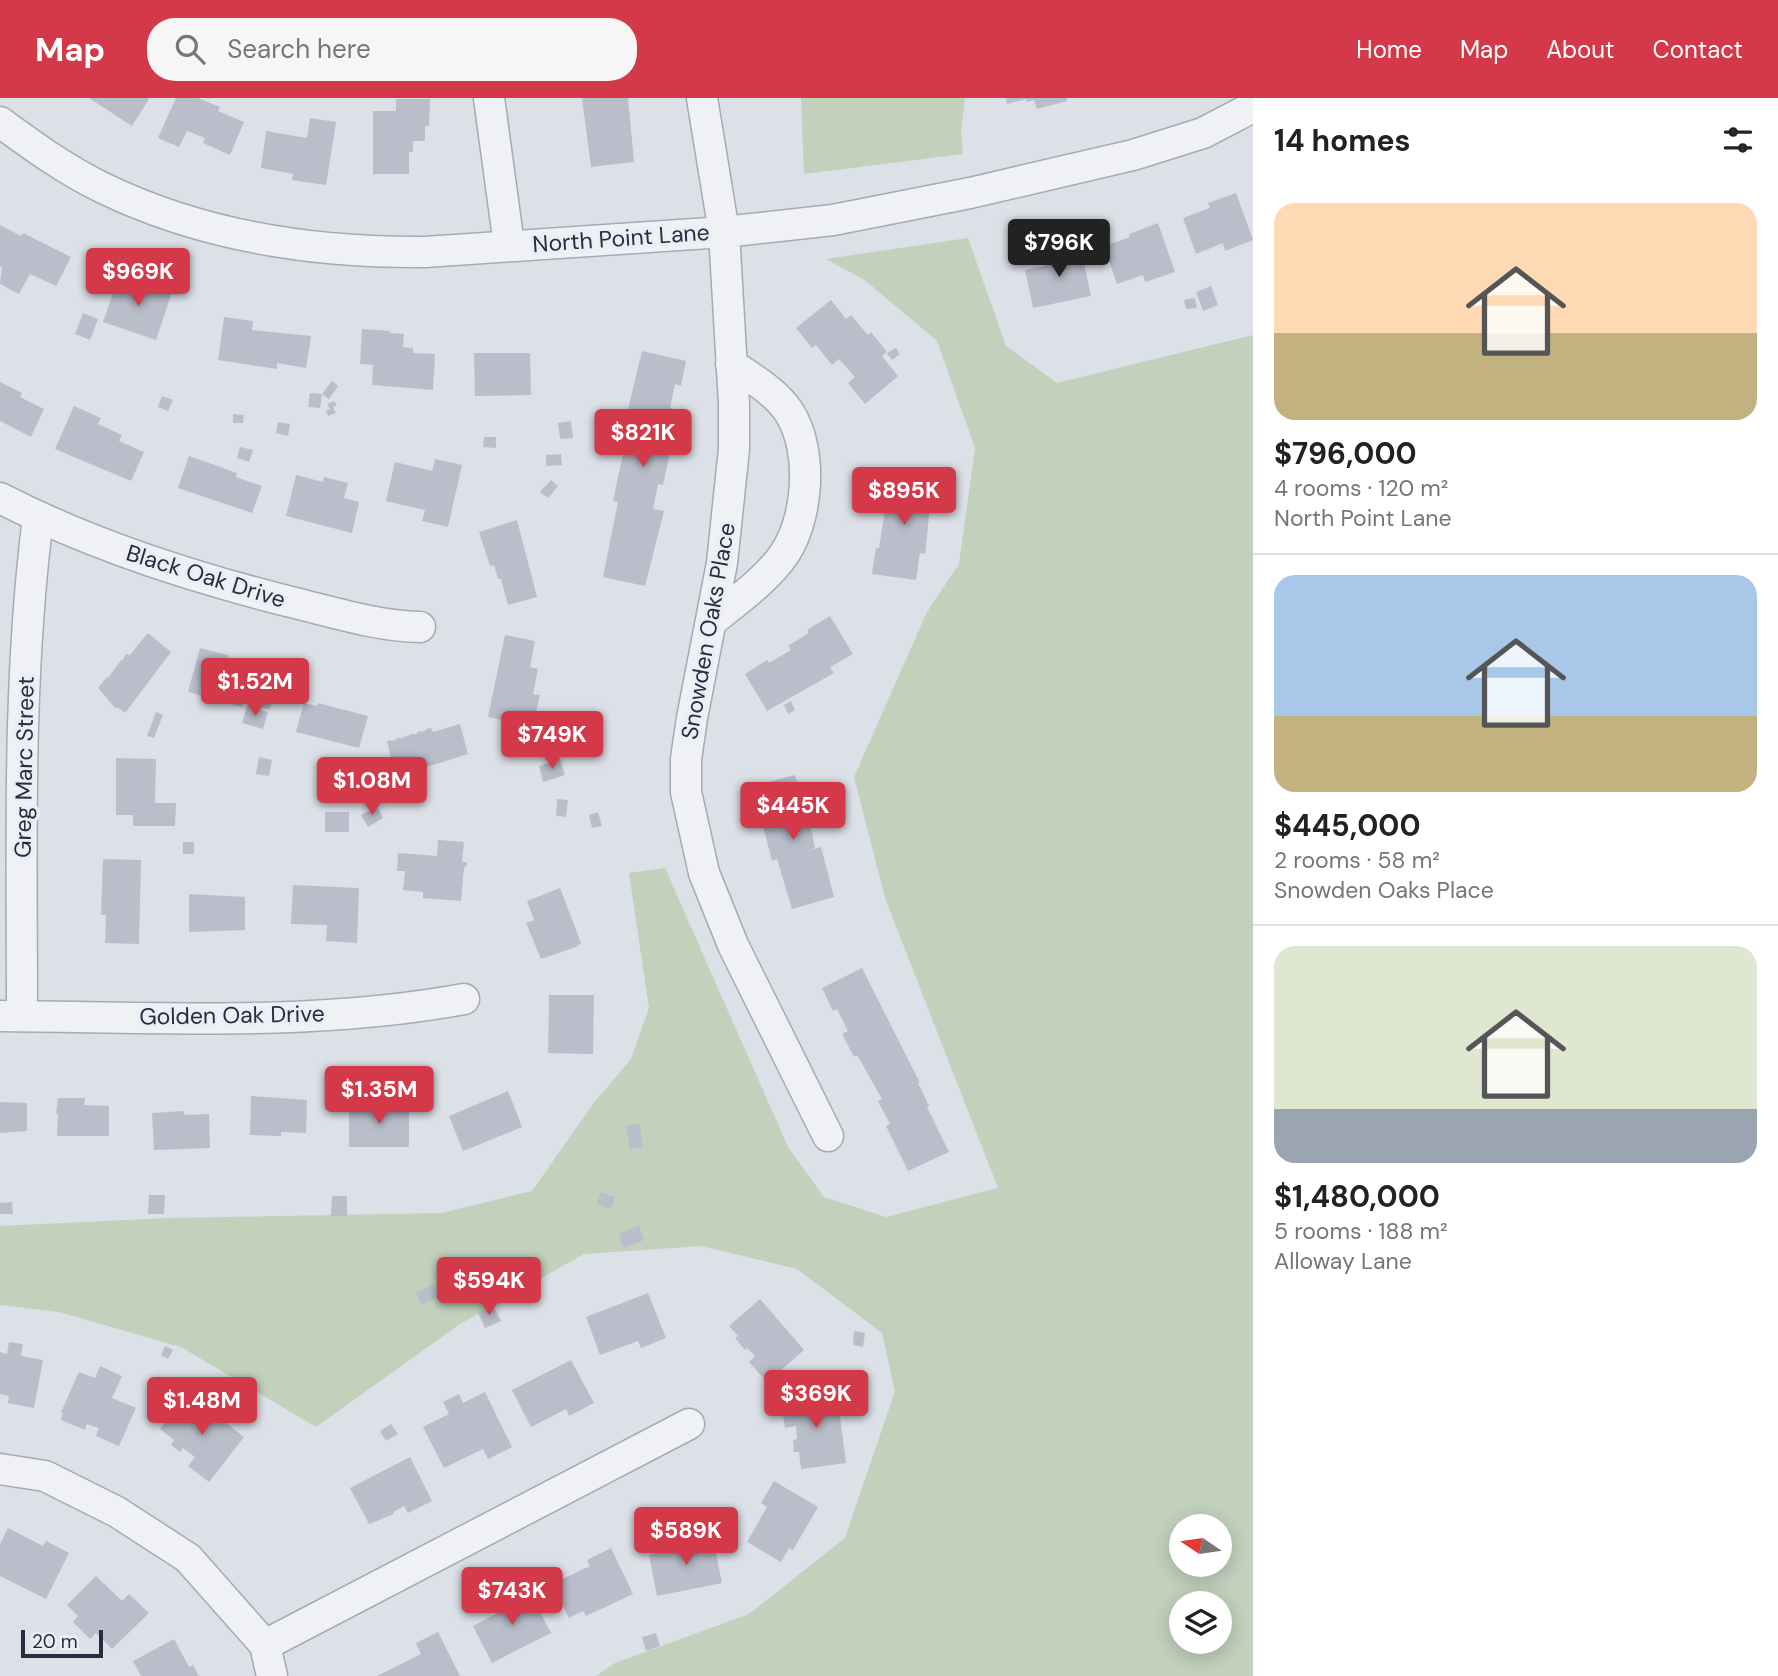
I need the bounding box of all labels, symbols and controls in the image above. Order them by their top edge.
search box [147,18,637,81]
text: Map [35,28,105,71]
icon: search [171,30,209,68]
text: Search here [227,32,371,66]
text: Home [1356,34,1422,65]
text: Map [1460,34,1508,65]
text: About [1546,34,1615,65]
text: Contact [1653,34,1743,65]
text: 14 homes [1274,121,1411,160]
icon: filters [1719,121,1757,159]
street label: North Point Lane [531,217,711,259]
pin: $796K [1010,220,1108,279]
text: $796K [1024,227,1094,257]
pin: $969K [89,248,187,308]
icon: home [1453,248,1579,374]
text: $969K [102,256,174,286]
pin: $821K [594,410,692,469]
text: $821K [611,417,675,447]
text: $796,000 [1274,434,1417,473]
pin: $895K [855,468,953,527]
text: 4 rooms · 120 m² [1274,473,1448,503]
text: $895K [868,475,940,505]
text: North Point Lane [1274,503,1451,533]
street label: Snowden Oaks Place [674,520,742,742]
street label: Black Oak Drive [123,538,289,614]
icon: home [1453,620,1579,746]
pin: $1.52M [198,658,312,718]
text: $1.52M [217,666,293,696]
street label: Greg Marc Street [7,676,41,858]
pin: $749K [503,712,601,771]
text: $749K [517,719,587,749]
pin: $1.08M [315,758,429,817]
text: $1.08M [333,765,411,795]
pin: $445K [744,782,842,842]
text: $445K [756,790,830,820]
text: $445,000 [1274,806,1421,845]
text: 2 rooms · 58 m² [1274,845,1440,875]
text: Snowden Oaks Place [1274,875,1494,905]
icon: home [1453,991,1579,1117]
street label: Golden Oak Drive [139,998,325,1032]
pin: $1.35M [322,1066,436,1126]
text: $1.35M [341,1074,417,1104]
text: $1,480,000 [1274,1177,1440,1216]
text: 5 rooms · 188 m² [1274,1216,1448,1246]
text: Alloway Lane [1274,1246,1412,1276]
pin: $594K [440,1258,538,1317]
text: $594K [453,1265,525,1295]
pin: $369K [767,1370,865,1430]
pin: $1.48M [145,1378,259,1437]
text: $369K [780,1378,852,1408]
text: $1.48M [163,1385,241,1415]
pin: $589K [637,1508,735,1567]
north arrow [1169,1514,1232,1577]
map controls [1169,1514,1232,1654]
text: $589K [650,1515,722,1545]
pin: $743K [463,1568,561,1627]
text: $743K [478,1575,546,1605]
button: layers [1169,1591,1232,1654]
scale bar [21,1627,103,1659]
text: 20 m [32,1629,78,1654]

